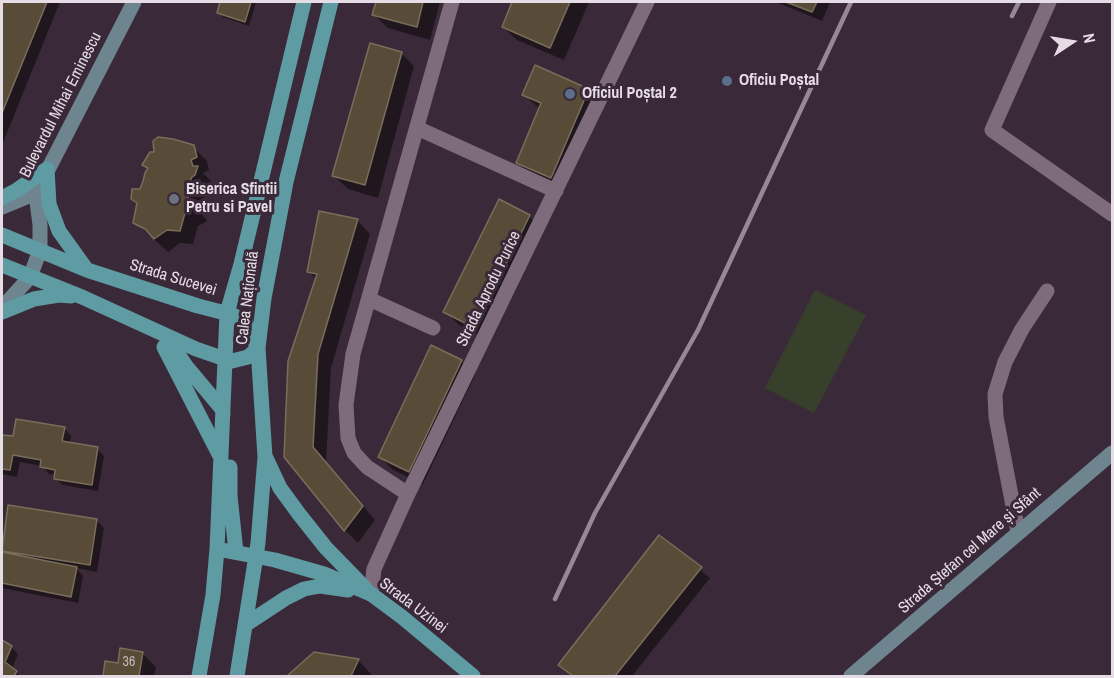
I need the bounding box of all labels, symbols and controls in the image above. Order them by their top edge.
north arrow [1042,12,1102,72]
street label: Bulevardul Mihai Eminescu [16,29,106,181]
text: N [1078,31,1101,45]
place label: Oficiu Poștal [739,71,819,91]
marker: Oficiu Poștal [720,74,734,88]
place label: Oficiul Poștal 2 [582,84,677,104]
marker: Oficiul Poștal 2 [563,87,577,101]
place label: Biserica Sfintii Petru si Pavel [186,180,277,218]
marker: Biserica Sfintii Petru si Pavel [167,192,181,206]
street label: Strada Aprodu Purice [453,228,525,350]
street label: Calea Națională [233,250,263,346]
street label: Strada Sucevei [127,256,219,300]
street label: Strada Ștefan cel Mare și Sfânt [895,484,1045,618]
street label: Strada Uzinei [375,574,451,638]
house number: 36 [123,654,135,670]

